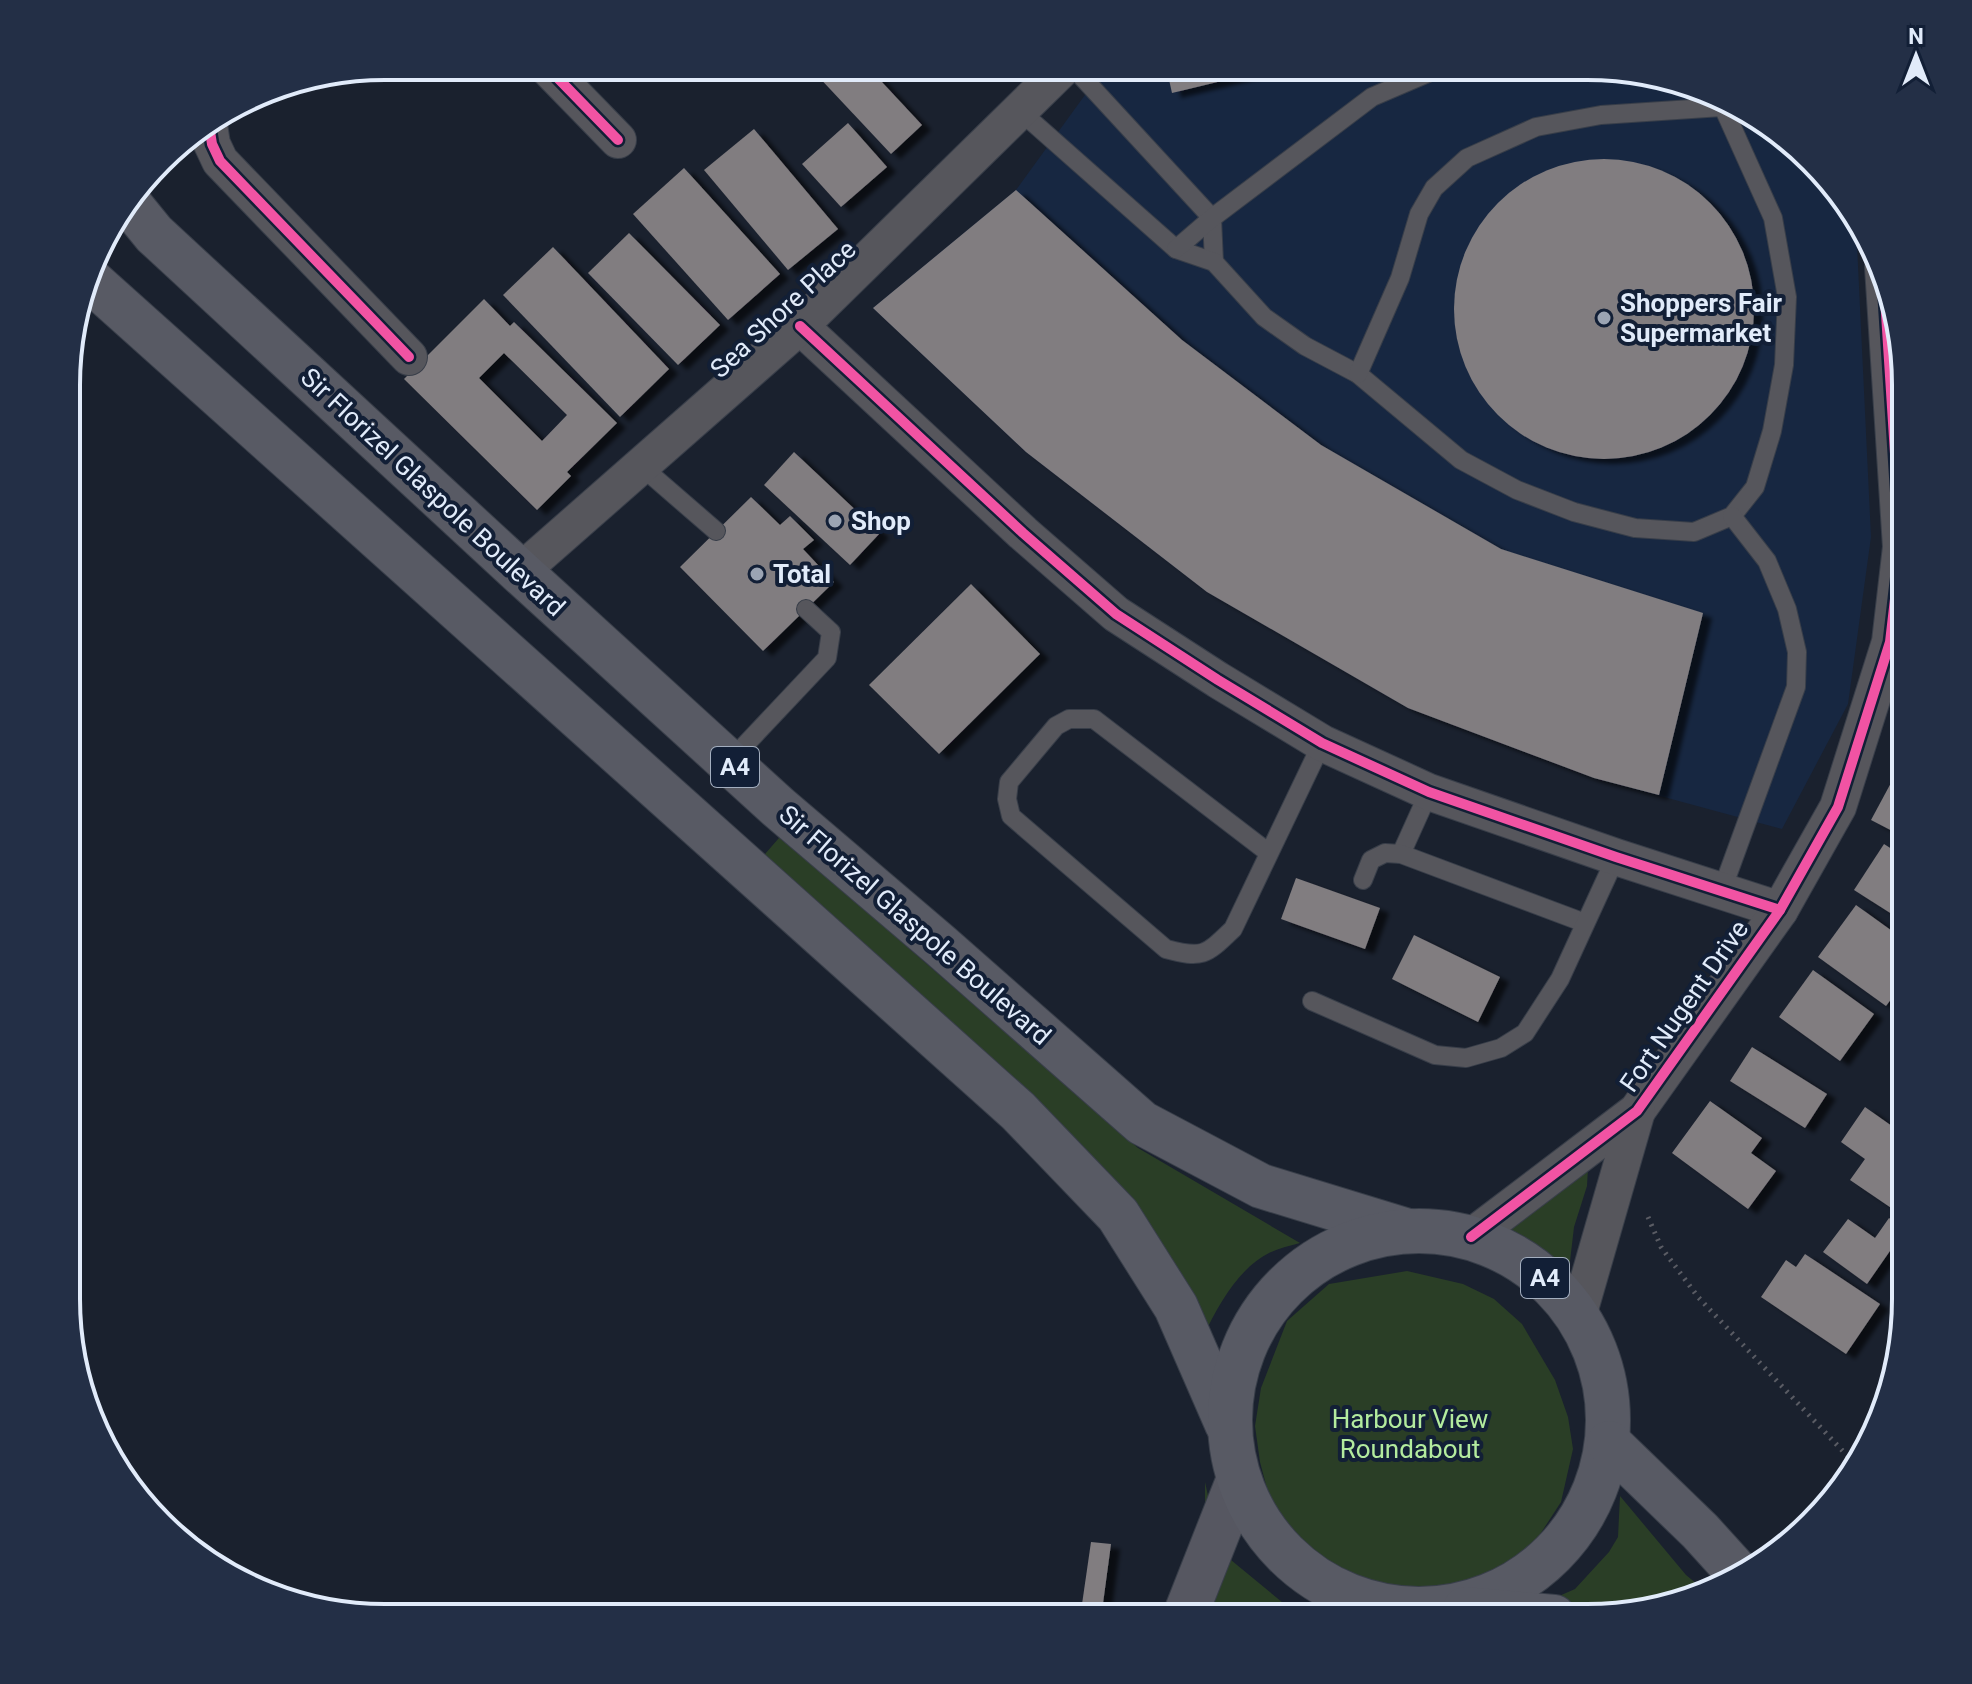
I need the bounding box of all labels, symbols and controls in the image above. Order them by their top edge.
north arrow [1876,16,1956,96]
text: N [1908,24,1924,49]
street label: Sea Shore Place [704,234,862,384]
place label: Shoppers Fair Supermarket [1620,288,1783,348]
marker: Shoppers Fair Supermarket [1595,309,1613,327]
street label: Sir Florizel Glaspole Boulevard [295,362,571,622]
place label: Shop [851,506,911,536]
marker: Shop [826,512,844,530]
place label: Total [773,559,831,589]
marker: Total [748,565,766,583]
road number: A4 [711,747,759,787]
street label: Sir Florizel Glaspole Boulevard [773,799,1057,1051]
street label: Fort Nugent Drive [1614,915,1754,1097]
road number: A4 [1521,1258,1569,1298]
park label: Harbour View Roundabout [1332,1404,1488,1464]

